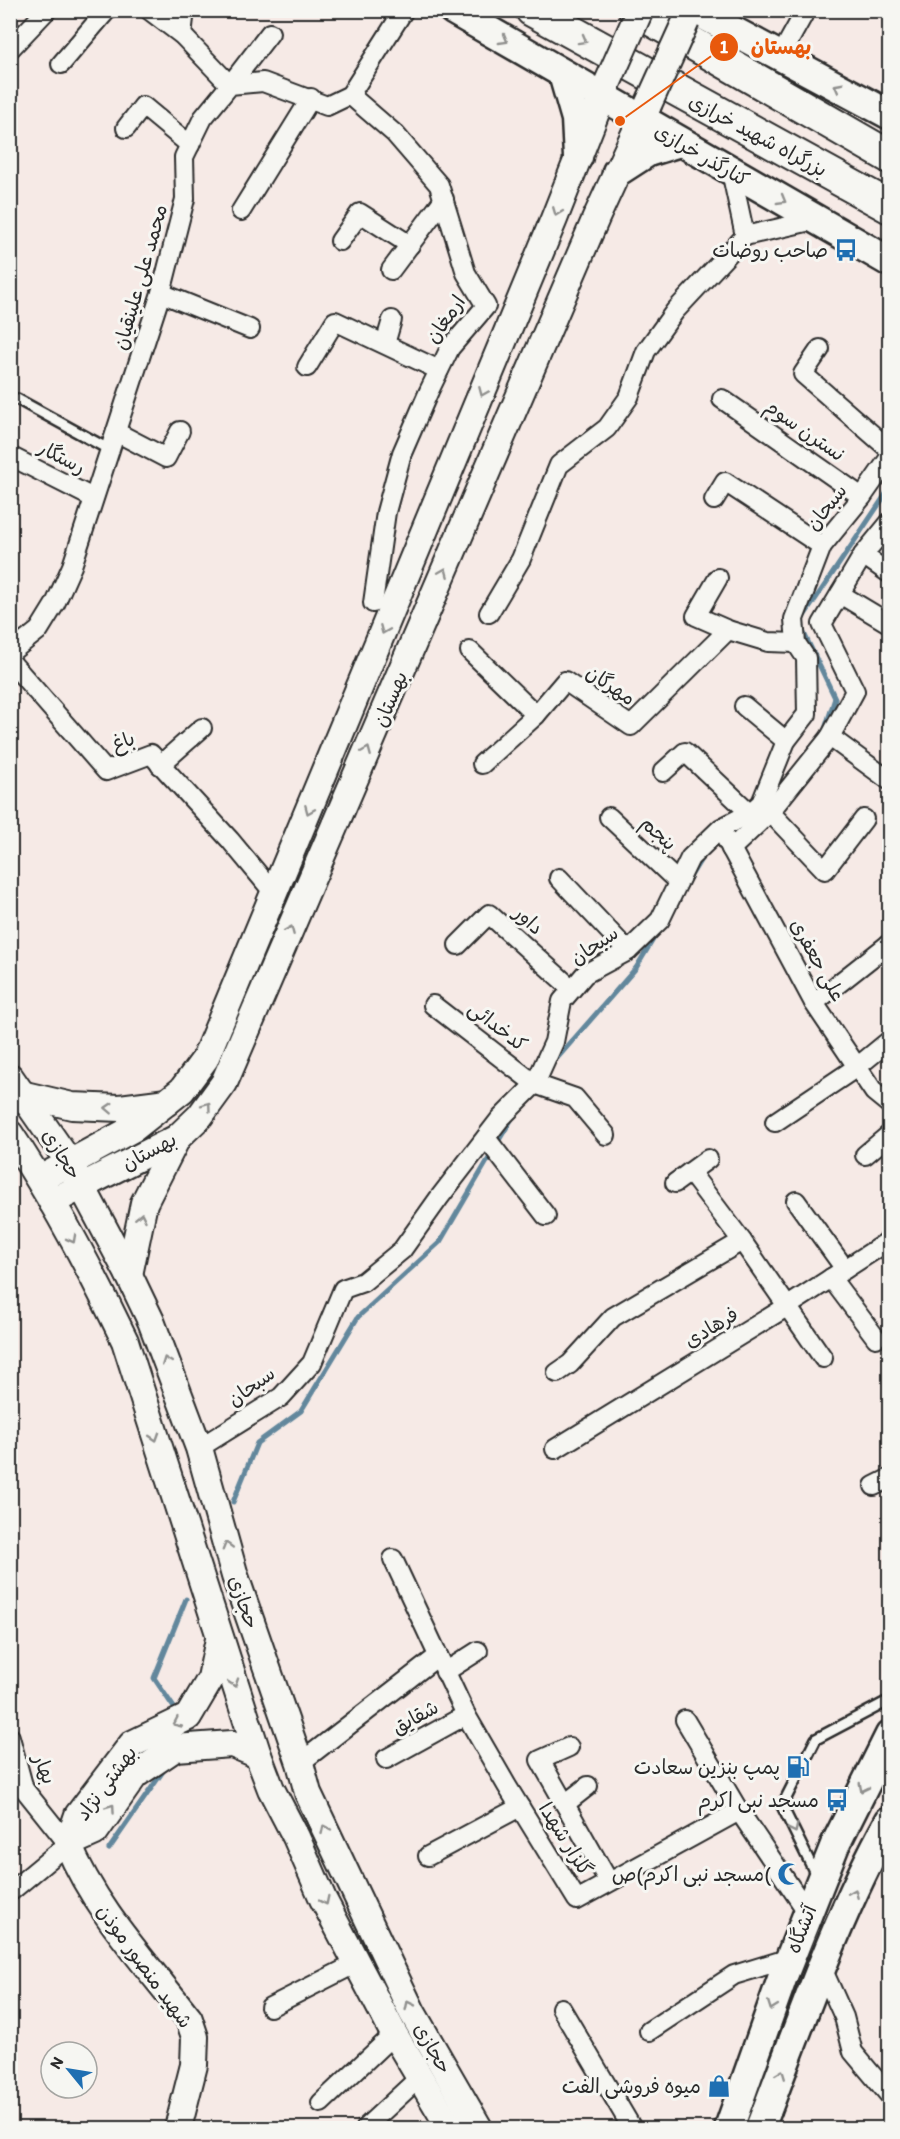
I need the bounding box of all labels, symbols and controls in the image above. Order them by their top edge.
callout: بهستان [709,27,824,66]
one-way arrow [577,32,587,44]
one-way arrow [498,33,508,44]
text: بهستان [751,34,811,60]
text: 1 [720,36,729,58]
one-way arrow [833,83,844,95]
street label: بزرگراه شهید خرازی [685,88,831,182]
street label: کنارگذر خرازی [650,118,754,192]
one-way arrow [776,193,786,205]
street label: محمد علی علینقیان [108,201,173,353]
one-way arrow [552,206,565,216]
bus stop icon: صاحب روضات [833,237,859,263]
place label: صاحب روضات [712,238,828,262]
street label: ارمغان [420,290,470,348]
one-way arrow [478,385,490,396]
street label: نسترن سوم [758,394,850,470]
street label: رستگار [33,434,90,479]
street label: سبحان [800,479,852,535]
one-way arrow [437,567,449,578]
one-way arrow [379,624,391,635]
street label: مهرگان [582,660,640,710]
street label: بهستان [368,667,412,731]
street label: باغ [108,726,139,758]
one-way arrow [360,746,372,757]
one-way arrow [304,804,316,815]
street label: پنجم [634,810,682,858]
street label: داور [508,899,549,939]
street label: علی جعفری [785,914,851,1006]
street label: سبحان [565,920,623,970]
one-way arrow [283,925,295,936]
street label: کدخدائی [463,996,532,1057]
one-way arrow [105,1101,114,1114]
one-way arrow [200,1101,211,1112]
street label: حجازی [37,1124,87,1184]
street label: بهستان [118,1127,180,1175]
one-way arrow [134,1213,147,1223]
one-way arrow [65,1233,76,1243]
street label: فرهادی [680,1302,742,1352]
one-way arrow [161,1356,173,1367]
street label: سبحان [223,1361,279,1411]
one-way arrow [148,1432,160,1442]
one-way arrow [221,1541,234,1551]
street label: حجازی [224,1572,264,1632]
one-way arrow [227,1677,240,1688]
street label: شقایق [388,1695,442,1739]
one-way arrow [172,1715,183,1727]
street label: بهشتی نژاد [70,1741,143,1826]
street label: بهار [27,1749,62,1788]
fuel station icon: پمپ بنزین سعادت [785,1754,811,1780]
place label: پمپ بنزین سعادت [634,1755,780,1780]
one-way arrow [859,1781,871,1792]
bus stop icon: مسجد نبی اکرم [824,1787,850,1813]
place label: مسجد نبی اکرم [698,1788,819,1816]
street label: گلزار شهدا [534,1798,598,1880]
one-way arrow [104,1804,115,1815]
one-way arrow [786,1823,798,1834]
one-way arrow [321,1824,333,1835]
mosque icon: مسجد نبی اکرم)ص( [776,1861,802,1887]
place label: مسجد نبی اکرم)ص( [612,1862,771,1890]
one-way arrow [847,1888,859,1899]
one-way arrow [318,1895,329,1906]
street label: شهید منصور موذن [92,1899,198,2033]
street label: آتشگاه [781,1900,822,1957]
one-way arrow [404,2000,416,2011]
one-way arrow [767,2000,780,2011]
street label: حجازی [409,2018,457,2078]
north arrow [39,2040,99,2100]
text: N [46,2053,67,2072]
one-way arrow [774,2069,786,2080]
shop icon: میوه فروشی الفت [706,2073,732,2099]
place label: میوه فروشی الفت [562,2074,701,2099]

